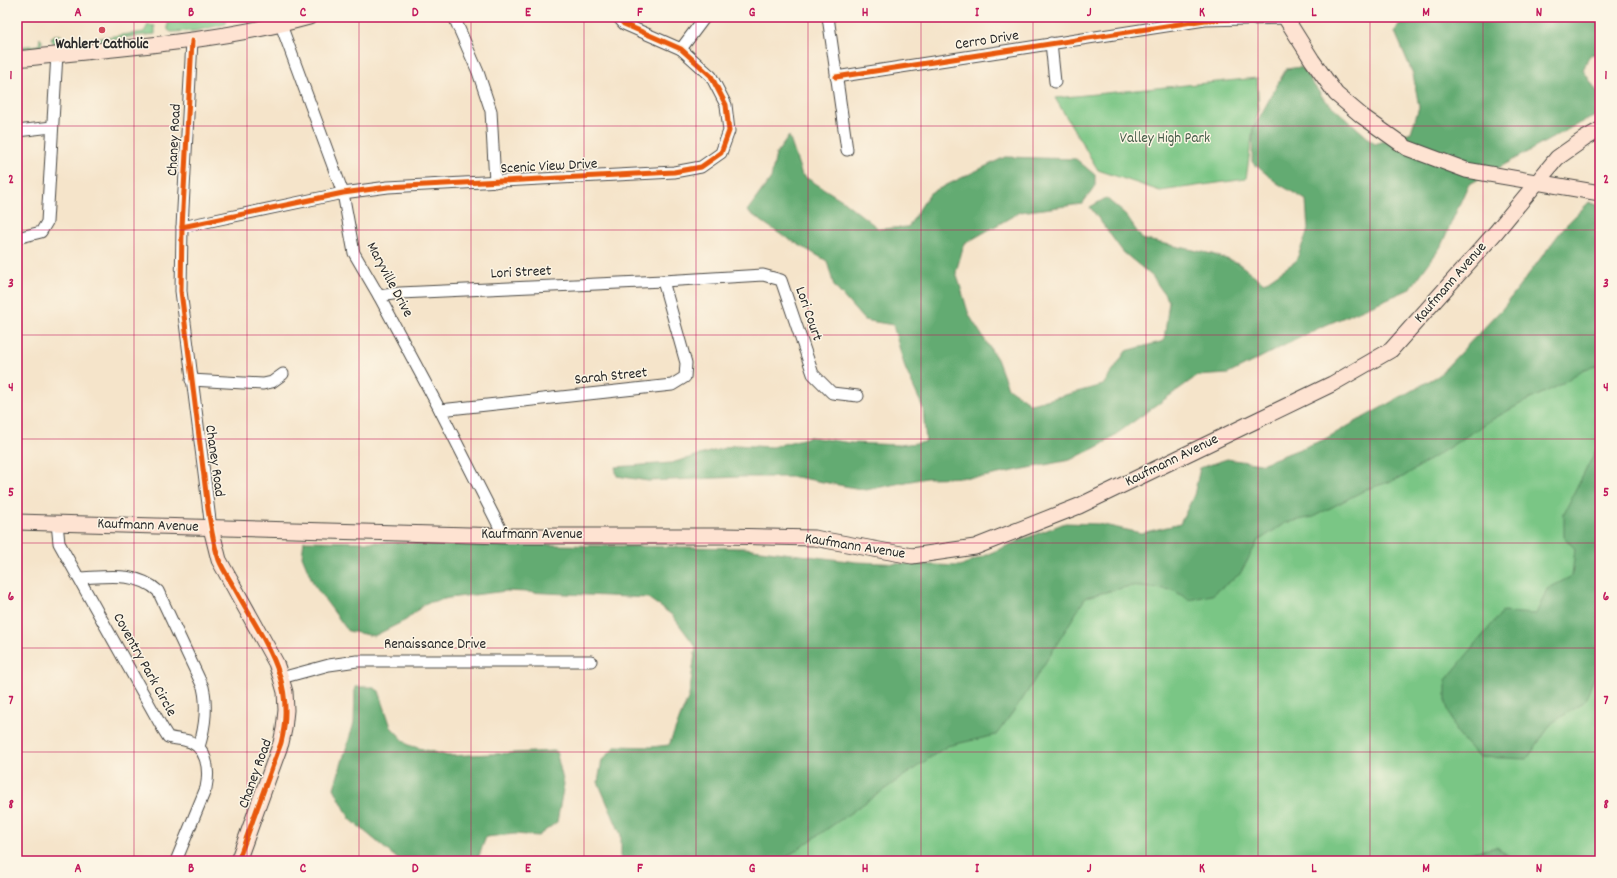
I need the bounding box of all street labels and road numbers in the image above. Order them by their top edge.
street label: Cerro Drive [954,25,1021,57]
street label: Chaney Road [162,103,188,177]
street label: Scenic View Drive [500,153,598,181]
street label: Kaufmann Avenue [1409,237,1493,328]
street label: Maryville Drive [360,238,418,322]
street label: Lori Street [490,260,552,286]
street label: Lori Court [788,284,828,345]
street label: Sarah Street [574,362,649,392]
street label: Chaney Road [198,424,230,498]
street label: Kaufmann Avenue [1122,429,1223,493]
street label: Kaufmann Avenue [97,513,199,539]
street label: Kaufmann Avenue [481,524,583,546]
street label: Kaufmann Avenue [803,528,907,566]
street label: Coventry Park Circle [106,609,182,721]
street label: Renaissance Drive [384,634,486,656]
street label: Chaney Road [233,736,279,812]

